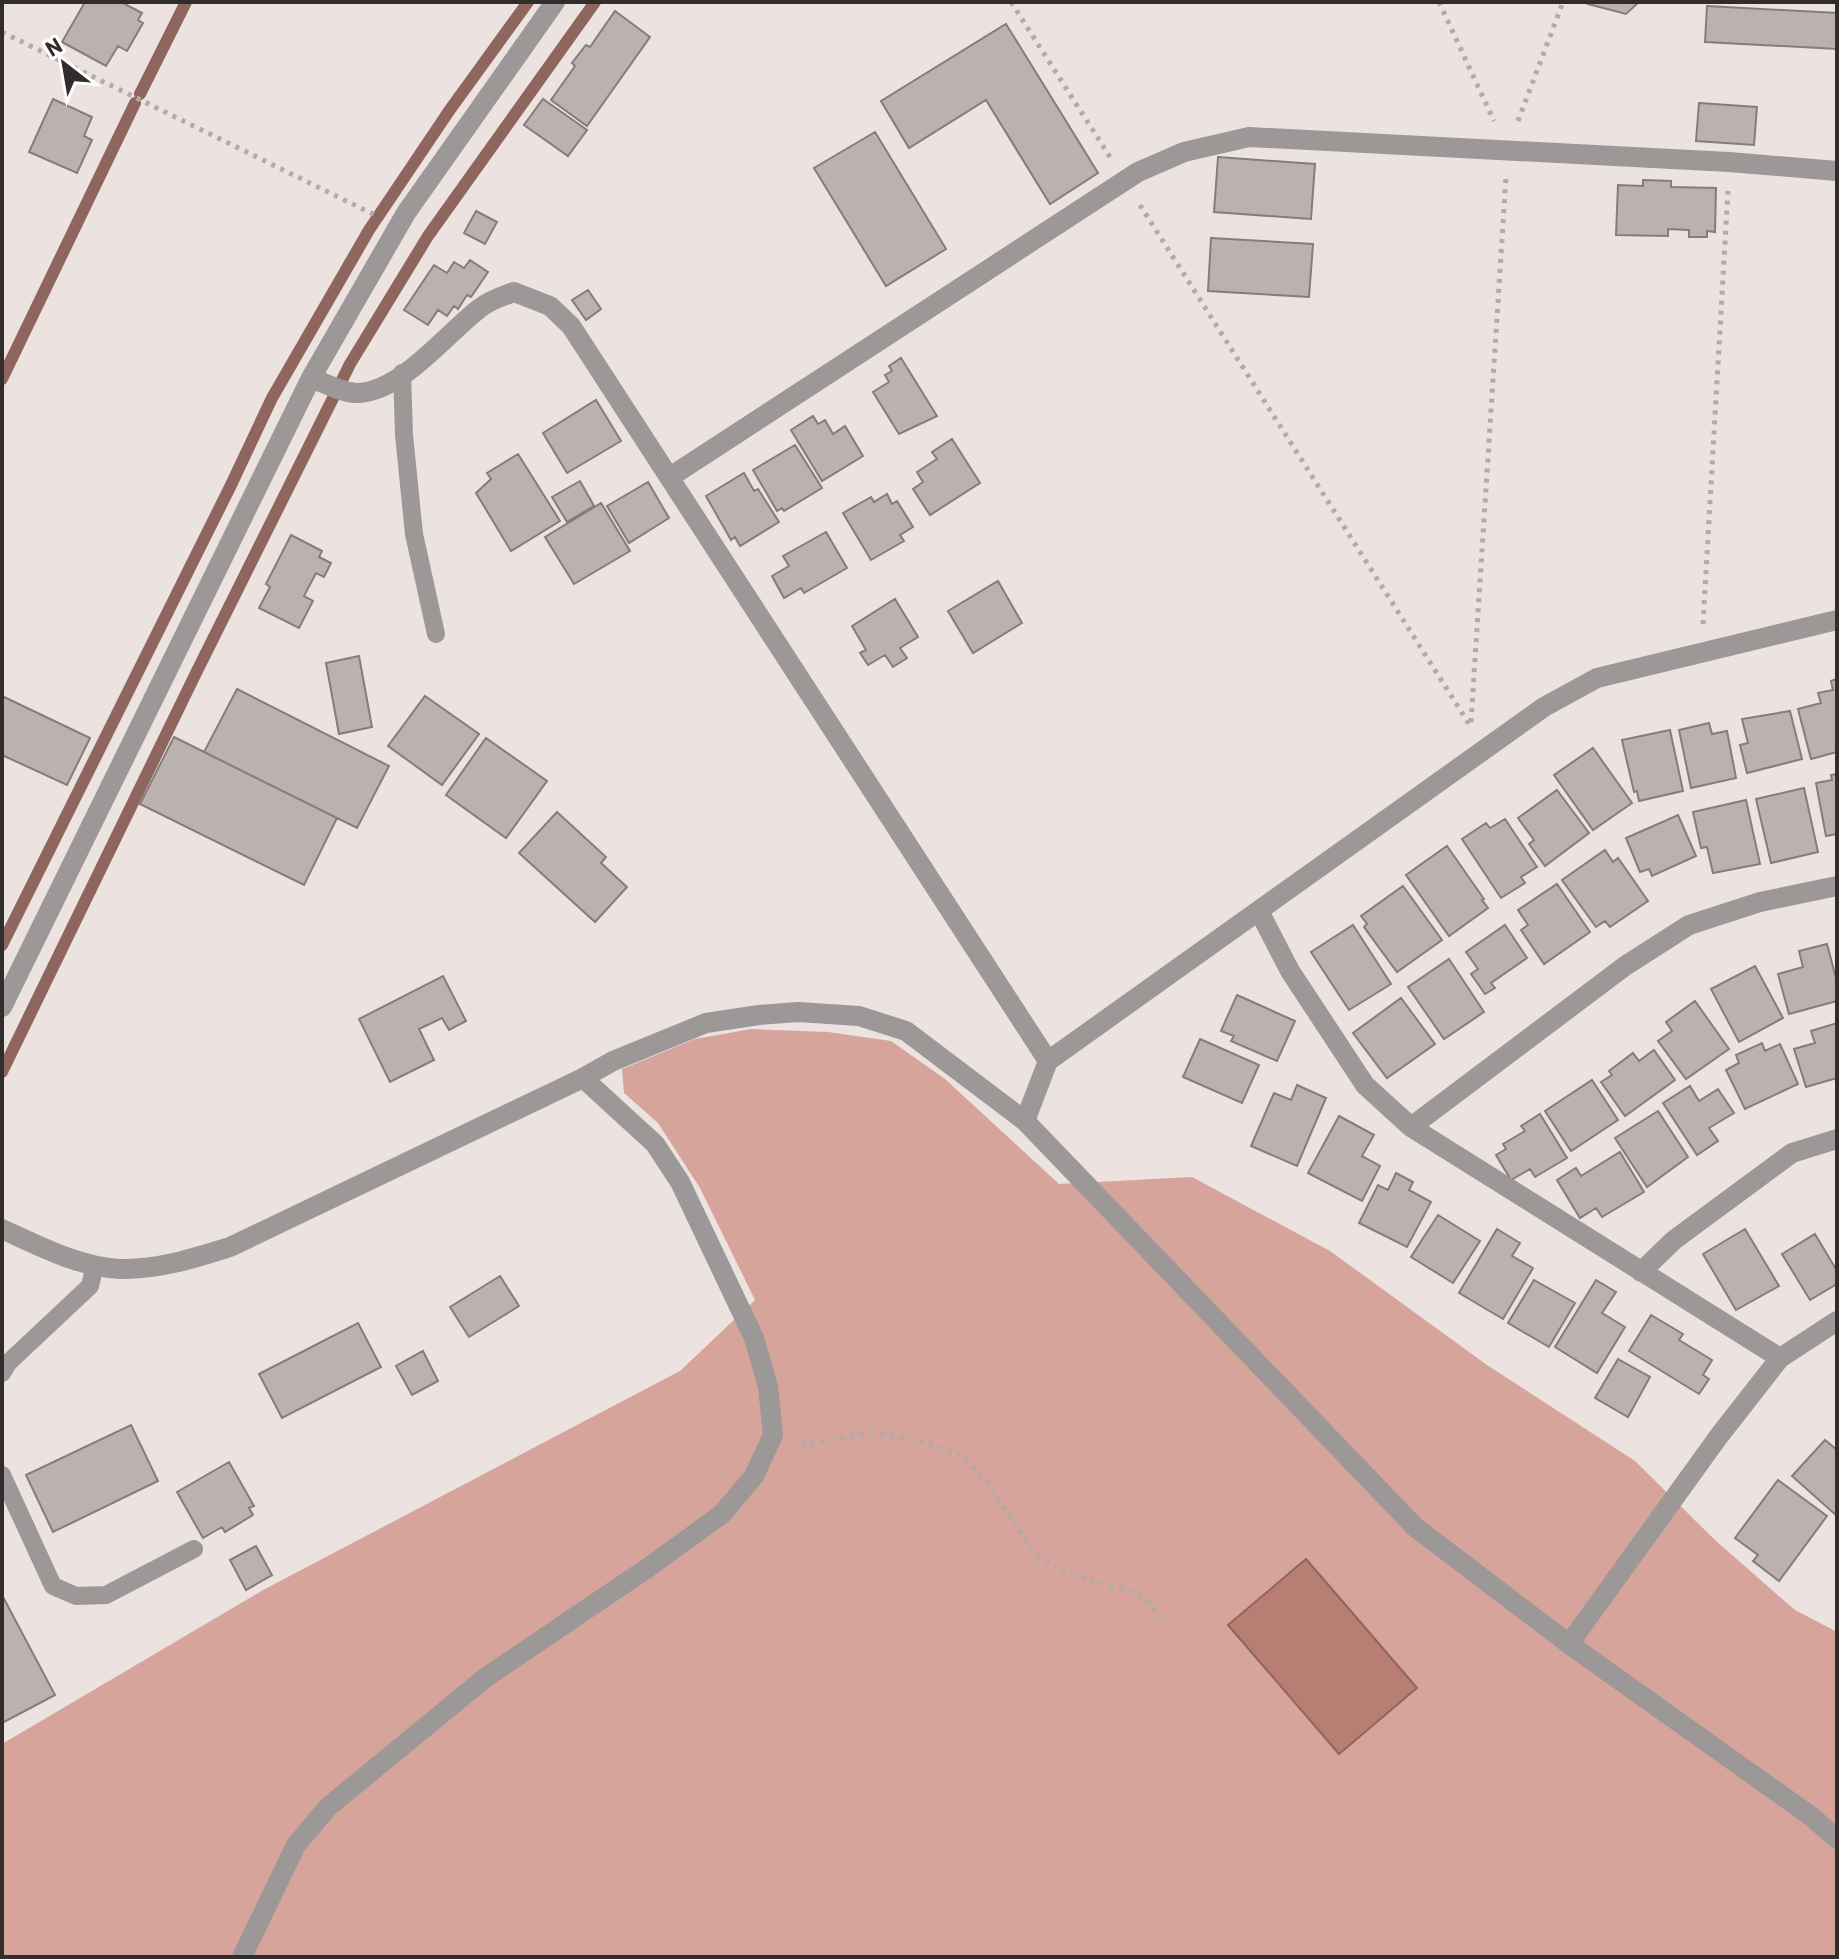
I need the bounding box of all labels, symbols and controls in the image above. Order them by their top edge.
north arrow [24,24,104,104]
text: N [40,31,66,61]

